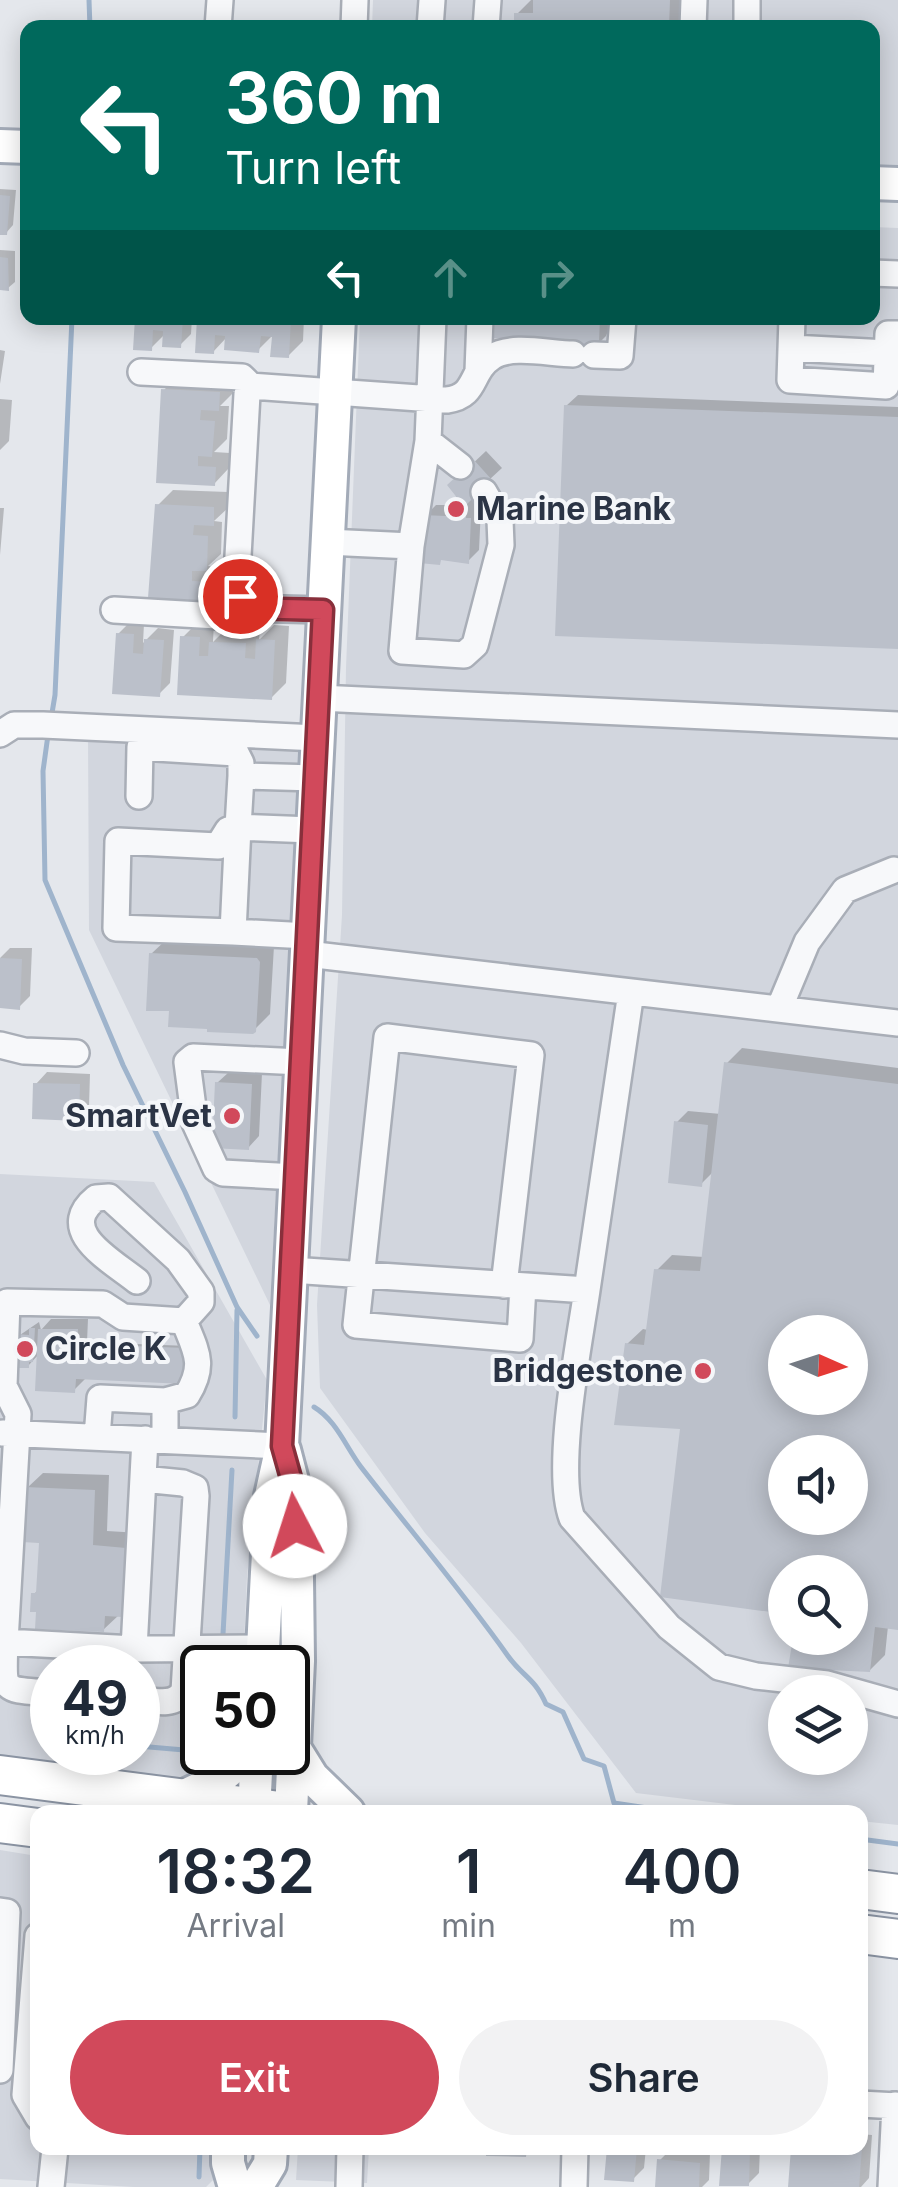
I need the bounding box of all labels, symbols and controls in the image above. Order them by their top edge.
text: 360 m [225,55,443,140]
icon: left [60,60,190,190]
text: Turn left [225,140,401,195]
icon: left [318,250,373,305]
icon: ahead [423,250,478,305]
icon: right [528,250,583,305]
place label: Marine Bank [476,489,672,528]
marker: Marine Bank [445,498,467,520]
pin [198,554,283,639]
icon: arrive [213,569,268,624]
place label: SmartVet [65,1096,212,1135]
marker: SmartVet [221,1105,243,1127]
north arrow [768,1315,868,1415]
map controls [768,1315,868,1775]
place label: Circle K [45,1329,167,1368]
marker: Circle K [14,1338,36,1360]
place label: Bridgestone [493,1351,683,1390]
marker: Bridgestone [692,1360,714,1382]
button: sound [768,1435,868,1535]
position arrow [243,1474,347,1578]
button: search [768,1555,868,1655]
speed limit sign: 50 [180,1645,310,1775]
text: 49 [62,1668,128,1728]
button: layers [768,1675,868,1775]
text: km/h [65,1720,125,1750]
text: 18:32 [156,1835,315,1907]
text: 1 [456,1835,481,1907]
text: 400 [622,1835,742,1907]
text: Arrival [186,1906,285,1945]
text: min [441,1906,496,1945]
text: m [668,1906,696,1945]
button: Exit [70,2020,439,2135]
button: Share [459,2020,828,2135]

